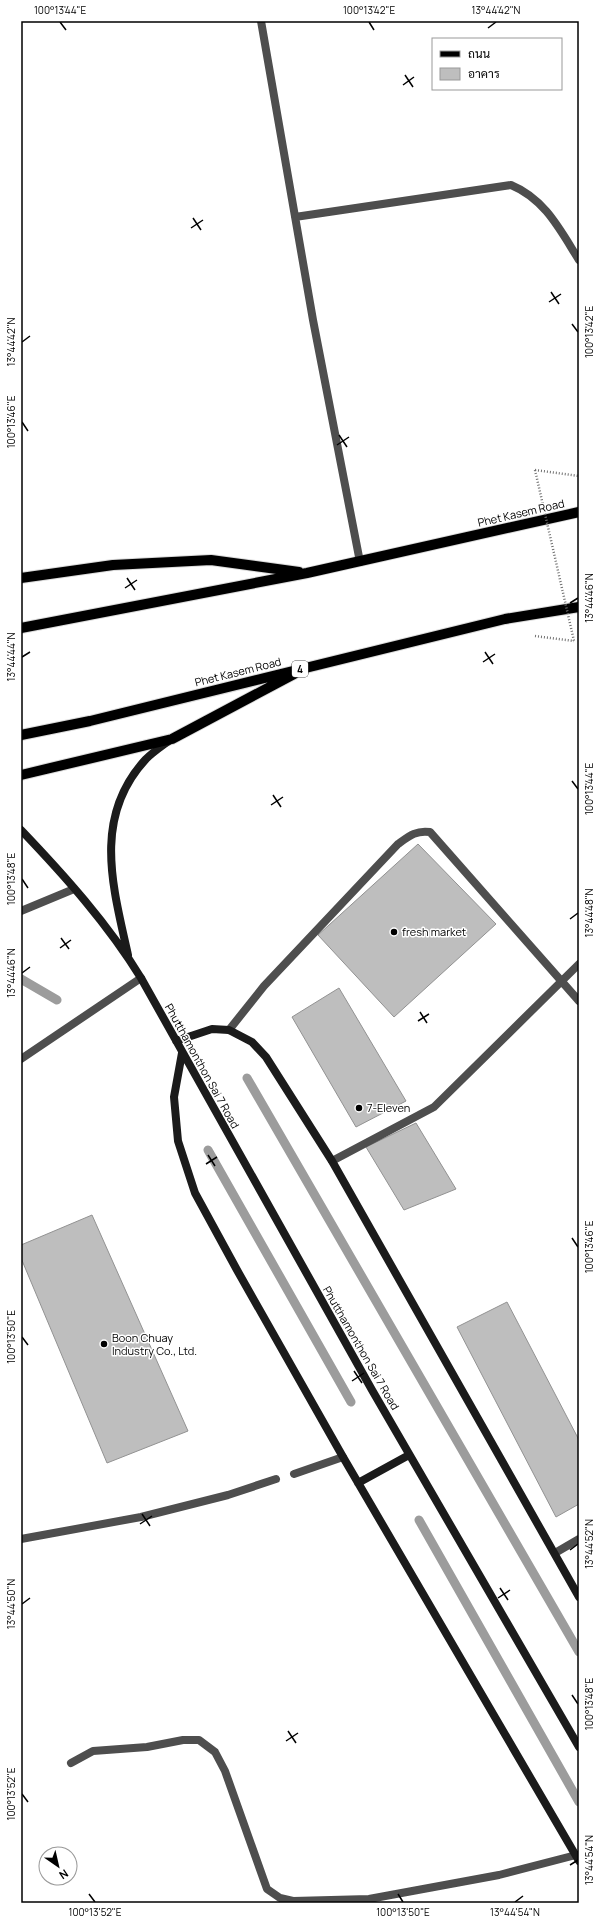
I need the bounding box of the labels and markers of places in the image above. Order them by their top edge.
place label: fresh market [402,924,466,939]
marker: fresh market [389,927,399,937]
place label: 7-Eleven [367,1100,410,1115]
marker: 7-Eleven [354,1103,364,1113]
place label: Boon Chuay Industry Co., Ltd. [112,1330,197,1358]
marker: Boon Chuay Industry Co., Ltd. [99,1339,109,1349]

